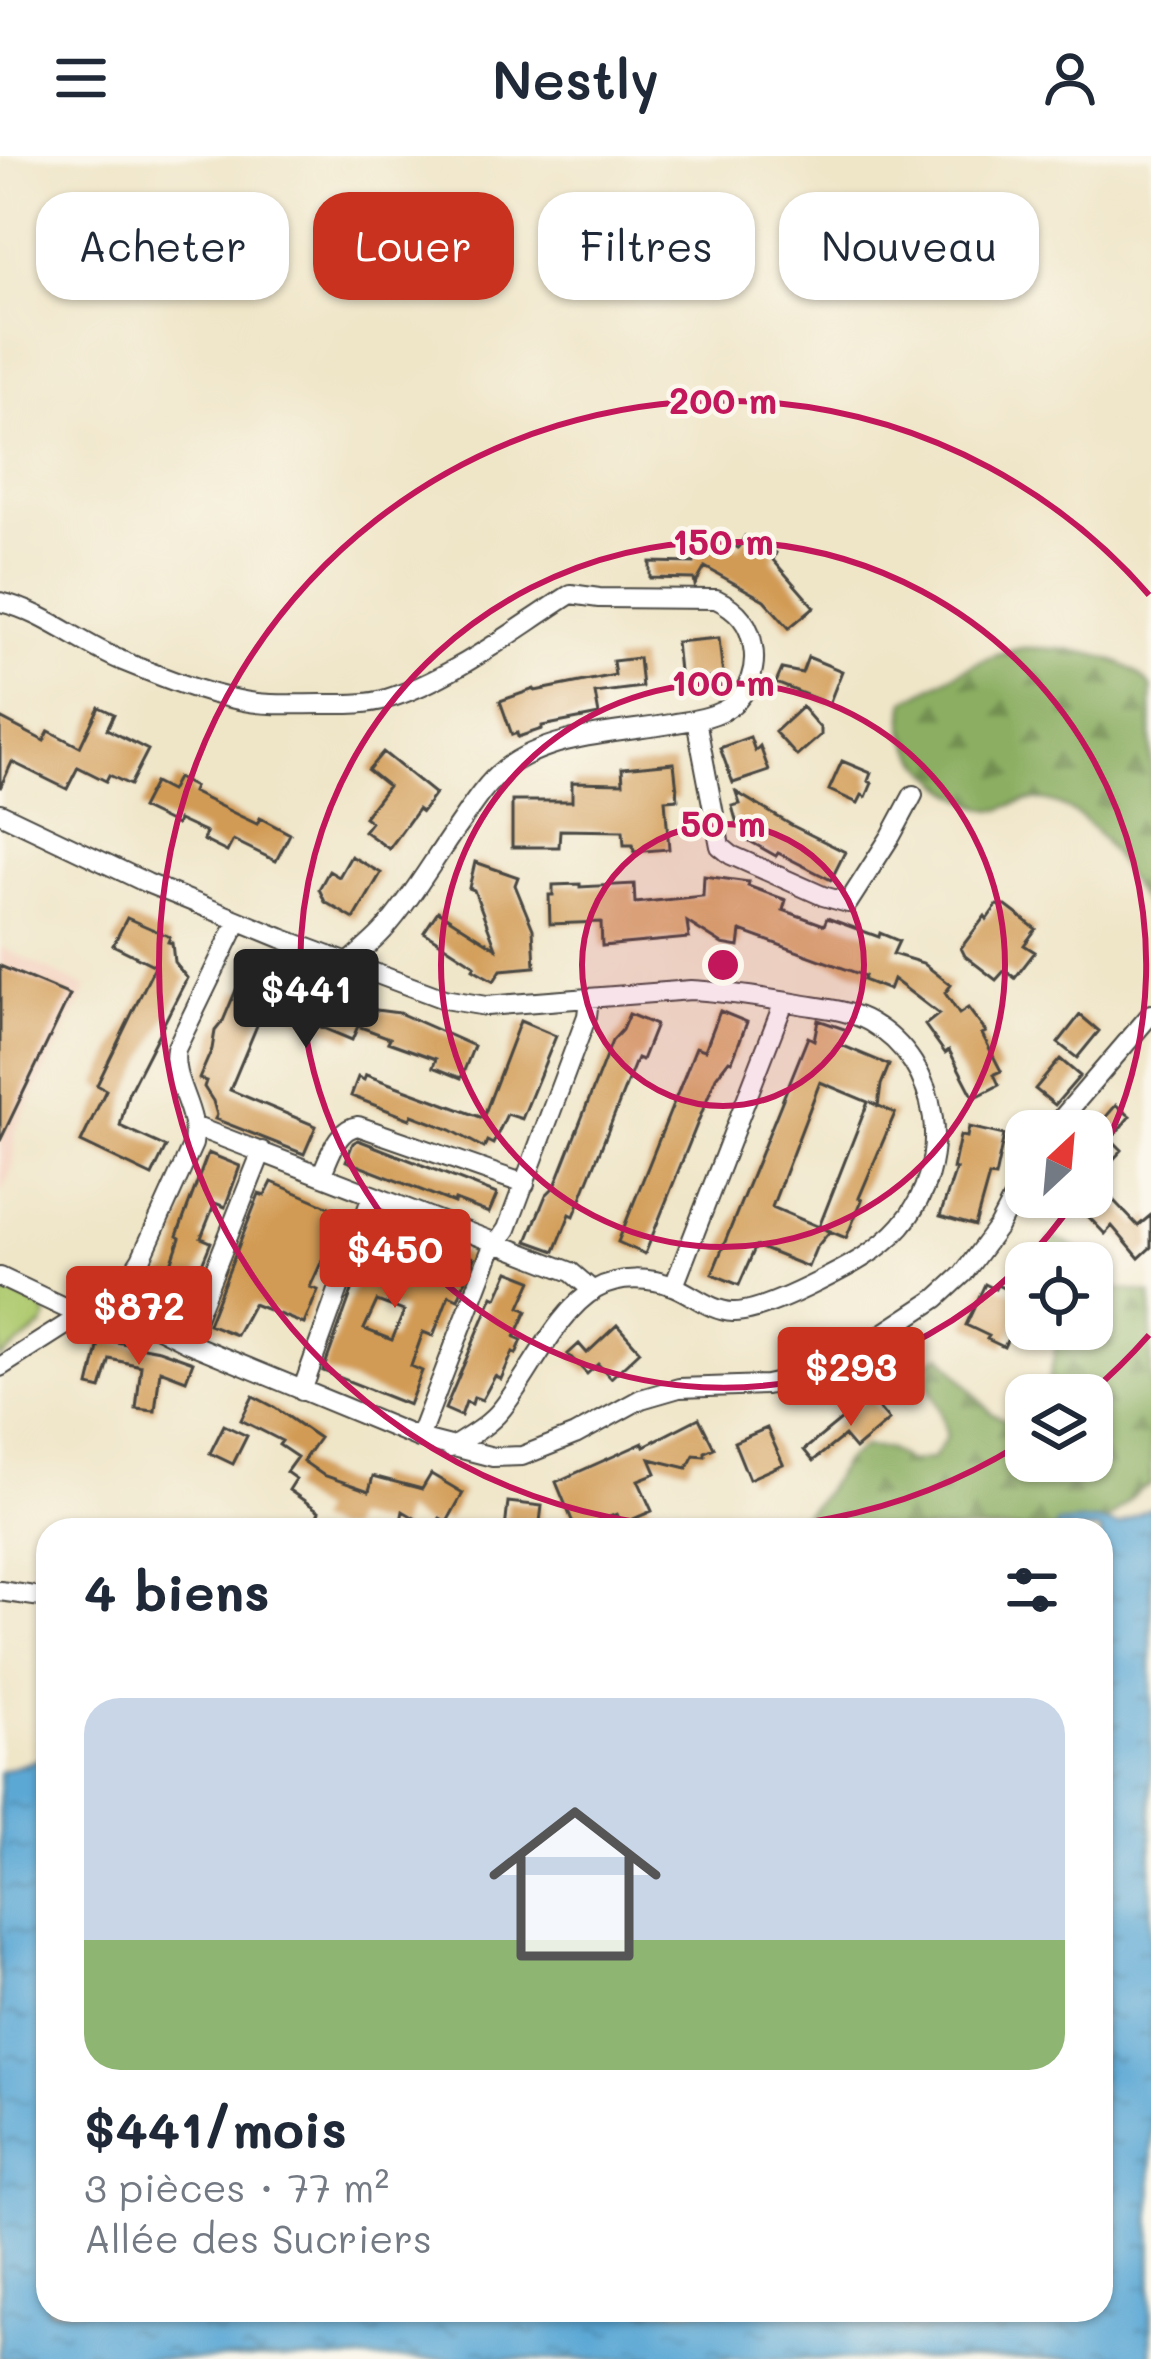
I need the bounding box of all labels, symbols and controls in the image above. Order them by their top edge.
text: Nestly [492,43,659,114]
icon: menu [48,45,114,111]
icon: person [1037,45,1103,111]
chip: Acheter [36,192,289,300]
chip: Louer [313,192,514,300]
chip: Filtres [538,192,755,300]
chip: Nouveau [779,192,1039,300]
text: 200 m [669,376,777,423]
text: 150 m [672,517,774,564]
text: 100 m [671,658,775,705]
text: 50 m [680,799,766,846]
centre of rings [702,944,744,986]
pin: $441 [235,949,377,1051]
text: $441 [261,962,351,1013]
north arrow [1005,1110,1113,1218]
map controls [1005,1110,1113,1482]
pin: $450 [324,1209,466,1311]
text: $450 [347,1222,443,1273]
button: locate [1005,1242,1113,1350]
pin: $872 [68,1266,210,1368]
text: $872 [93,1279,185,1330]
pin: $293 [780,1327,922,1429]
text: $293 [805,1340,897,1391]
button: layers [1005,1374,1113,1482]
text: 4 biens [84,1557,270,1624]
icon: filters [999,1557,1065,1623]
icon: home [467,1776,683,1992]
text: $441/mois [84,2094,347,2161]
text: 3 pièces · 77 m² [84,2161,389,2212]
text: Allée des Sucriers [84,2212,432,2263]

